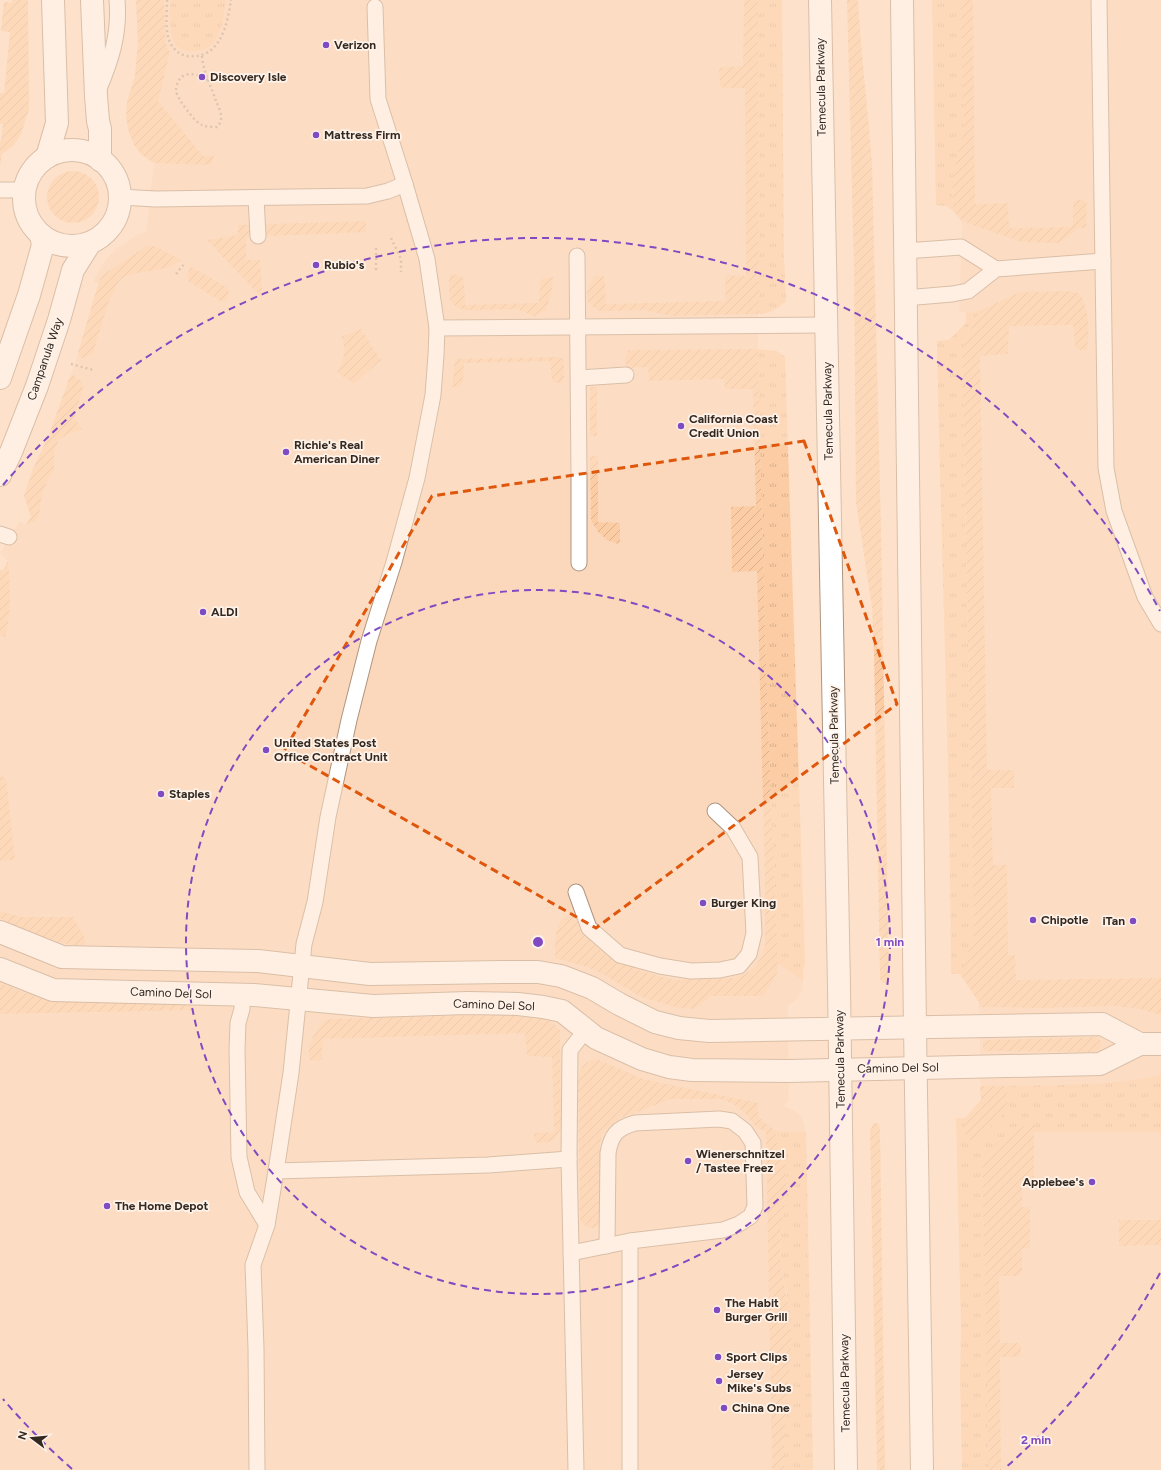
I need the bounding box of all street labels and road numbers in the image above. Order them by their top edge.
street label: Temecula Parkway [813,37,829,136]
street label: Campanula Way [24,315,66,402]
street label: Temecula Parkway [820,361,836,460]
street label: Temecula Parkway [826,685,842,784]
street label: Camino Del Sol [130,985,212,1001]
street label: Camino Del Sol [453,997,535,1013]
street label: Temecula Parkway [832,1009,848,1108]
street label: Camino Del Sol [857,1060,939,1076]
street label: Temecula Parkway [837,1333,853,1432]

